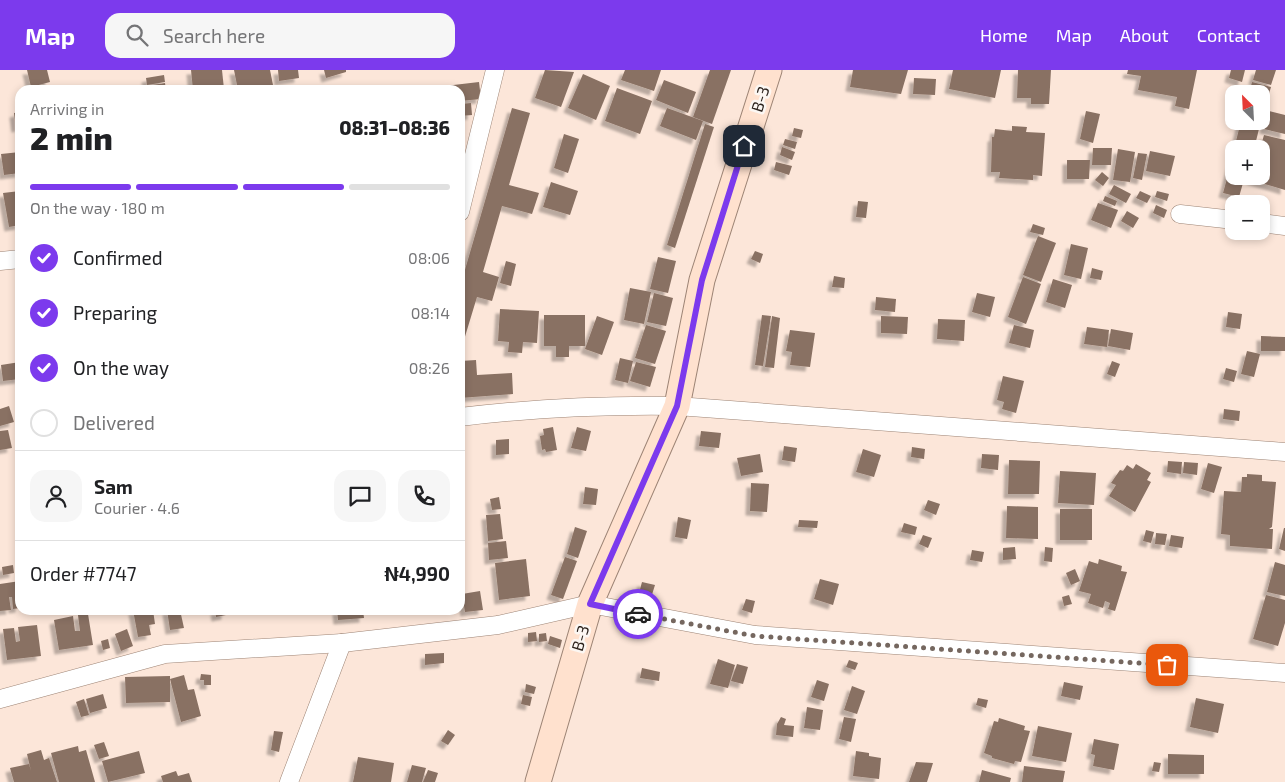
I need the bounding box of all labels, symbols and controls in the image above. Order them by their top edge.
search box [105,13,455,58]
text: Map [25,21,75,50]
icon: search [123,21,151,49]
text: Search here [163,24,265,47]
text: Home [980,24,1028,46]
text: Map [1056,24,1092,46]
text: About [1120,24,1169,46]
text: Contact [1197,24,1260,46]
street label: B-3 [746,84,773,114]
north arrow [1225,85,1270,130]
map controls [1225,85,1270,240]
text: Arriving in [30,99,104,118]
text: 08:31–08:36 [339,116,450,139]
text: 2 min [30,118,113,156]
pin [723,125,765,167]
icon: home [730,132,758,160]
button: + [1225,140,1270,185]
button: − [1225,195,1270,240]
text: On the way · 180 m [30,198,165,217]
icon: check [30,244,58,272]
text: Confirmed [73,246,163,269]
text: 08:06 [408,248,450,267]
icon: check [30,299,58,327]
text: Preparing [73,301,157,324]
text: 08:14 [411,303,450,322]
icon: check [30,354,58,382]
text: On the way [73,356,169,379]
text: 08:26 [409,358,450,377]
text: Delivered [73,411,155,434]
button: person [30,470,82,522]
button: chat [334,470,386,522]
button: phone [398,470,450,522]
text: Sam [94,475,133,498]
text: Courier · 4.6 [94,498,180,517]
text: Order #7747 [30,562,137,585]
text: ₦4,990 [384,562,450,585]
courier [613,589,663,639]
icon: car [624,600,652,628]
street label: B-3 [567,623,592,653]
pin [1146,644,1188,686]
icon: bag [1153,651,1181,679]

